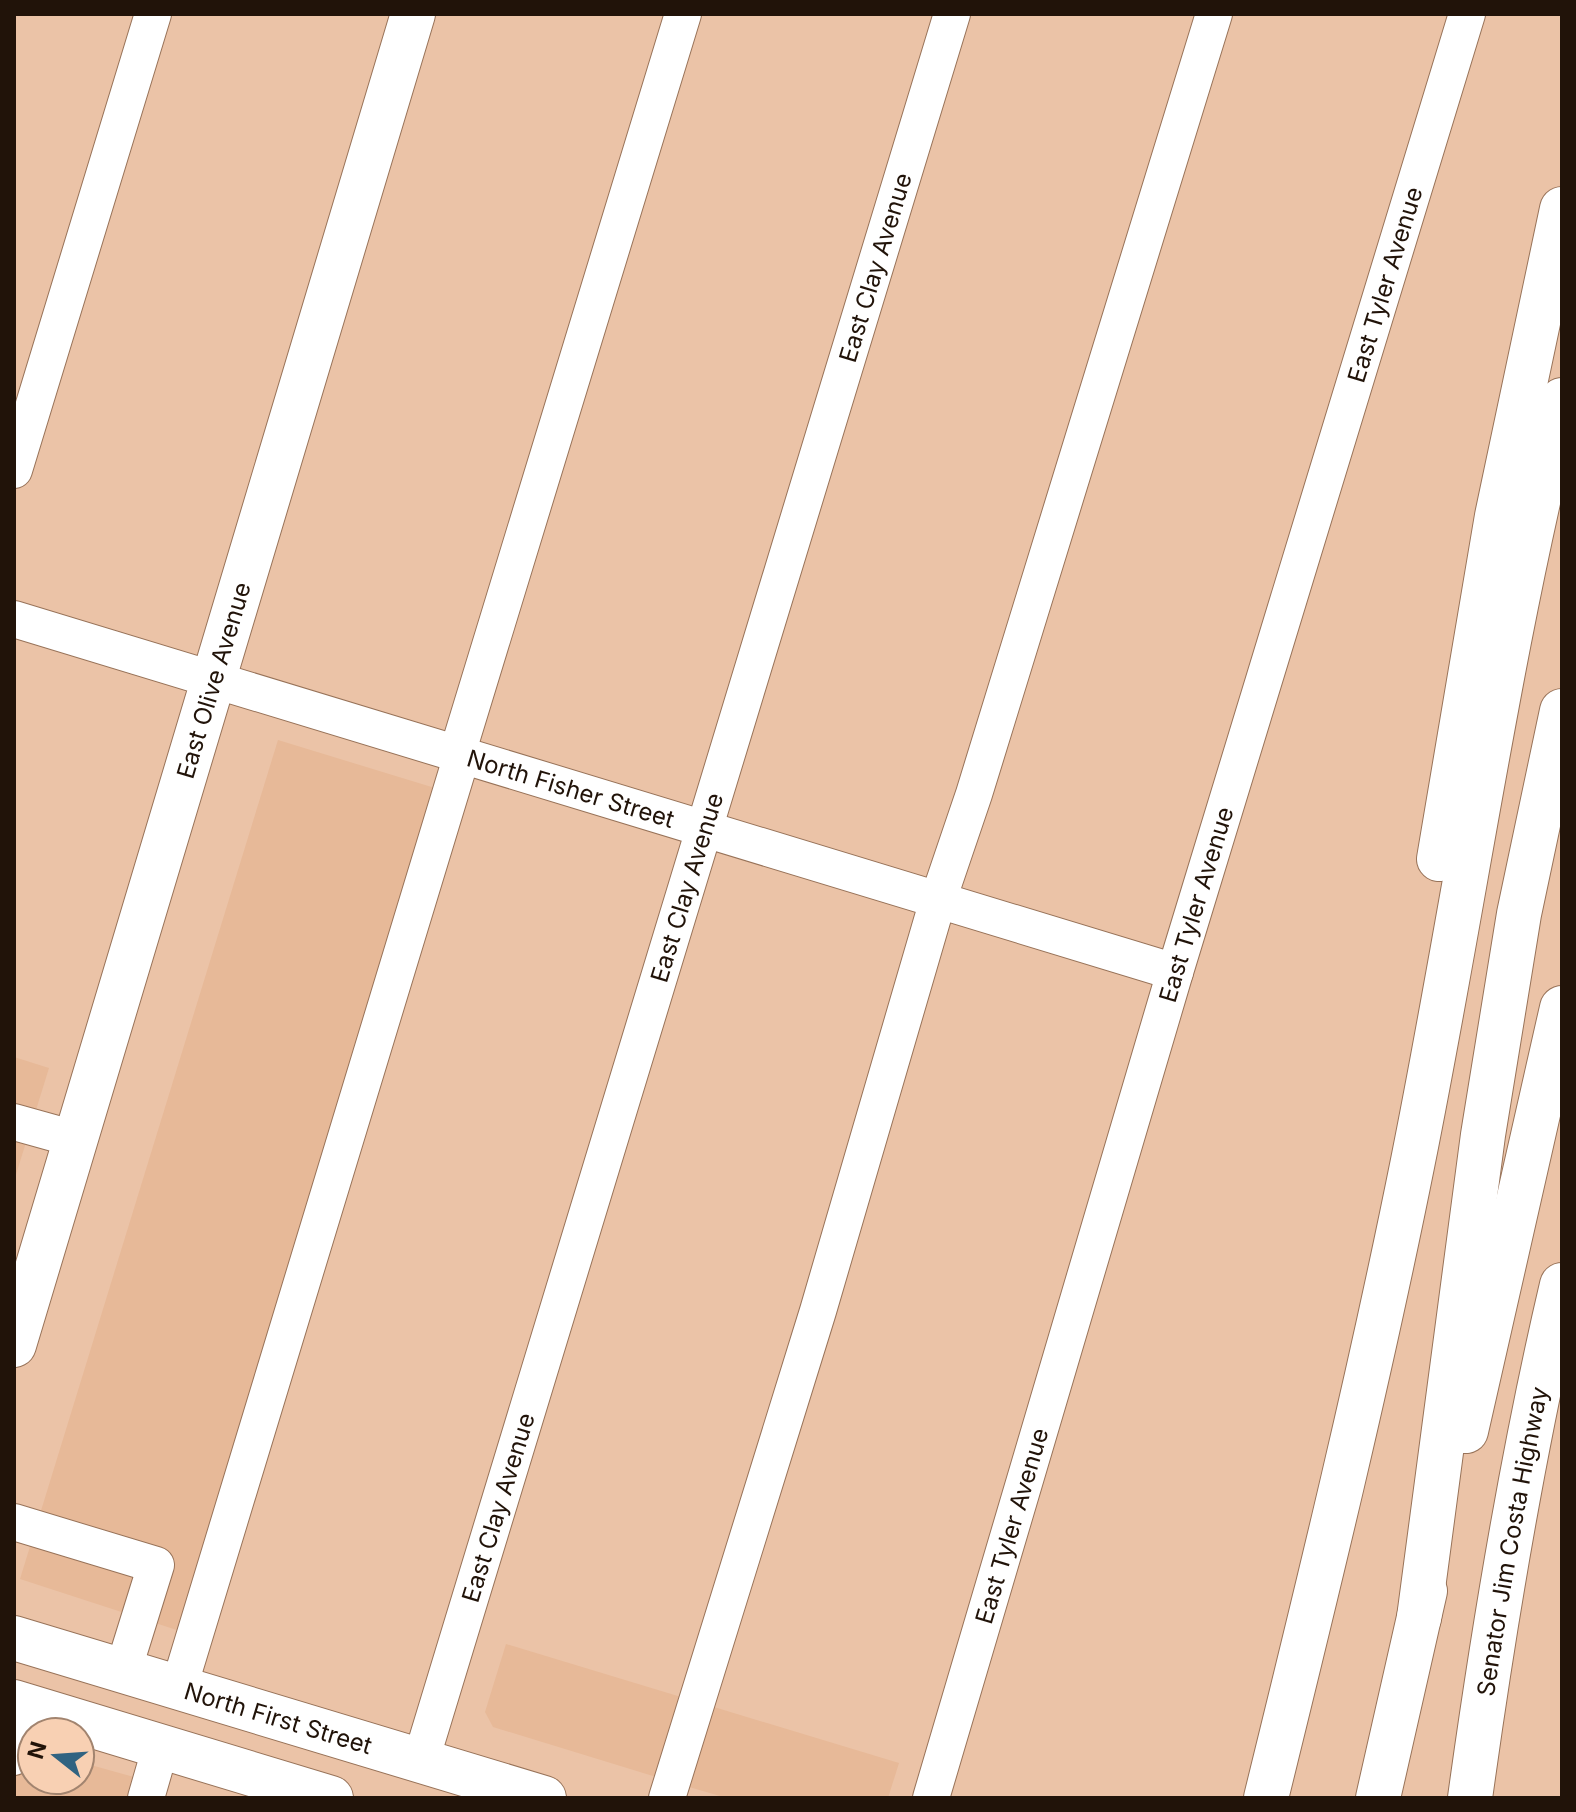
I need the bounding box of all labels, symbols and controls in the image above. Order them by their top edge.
street label: East Clay Avenue [832,169,917,366]
street label: East Tyler Avenue [1341,183,1428,386]
street label: East Olive Avenue [170,579,256,782]
street label: North Fisher Street [464,743,678,834]
street label: East Clay Avenue [644,789,729,986]
street label: East Tyler Avenue [1152,803,1239,1006]
street label: Senator Jim Costa Highway [1470,1384,1554,1698]
street label: East Clay Avenue [455,1409,540,1606]
street label: East Tyler Avenue [969,1424,1054,1627]
street label: North First Street [181,1676,376,1760]
north arrow [16,1716,96,1796]
text: N [22,1738,52,1762]

